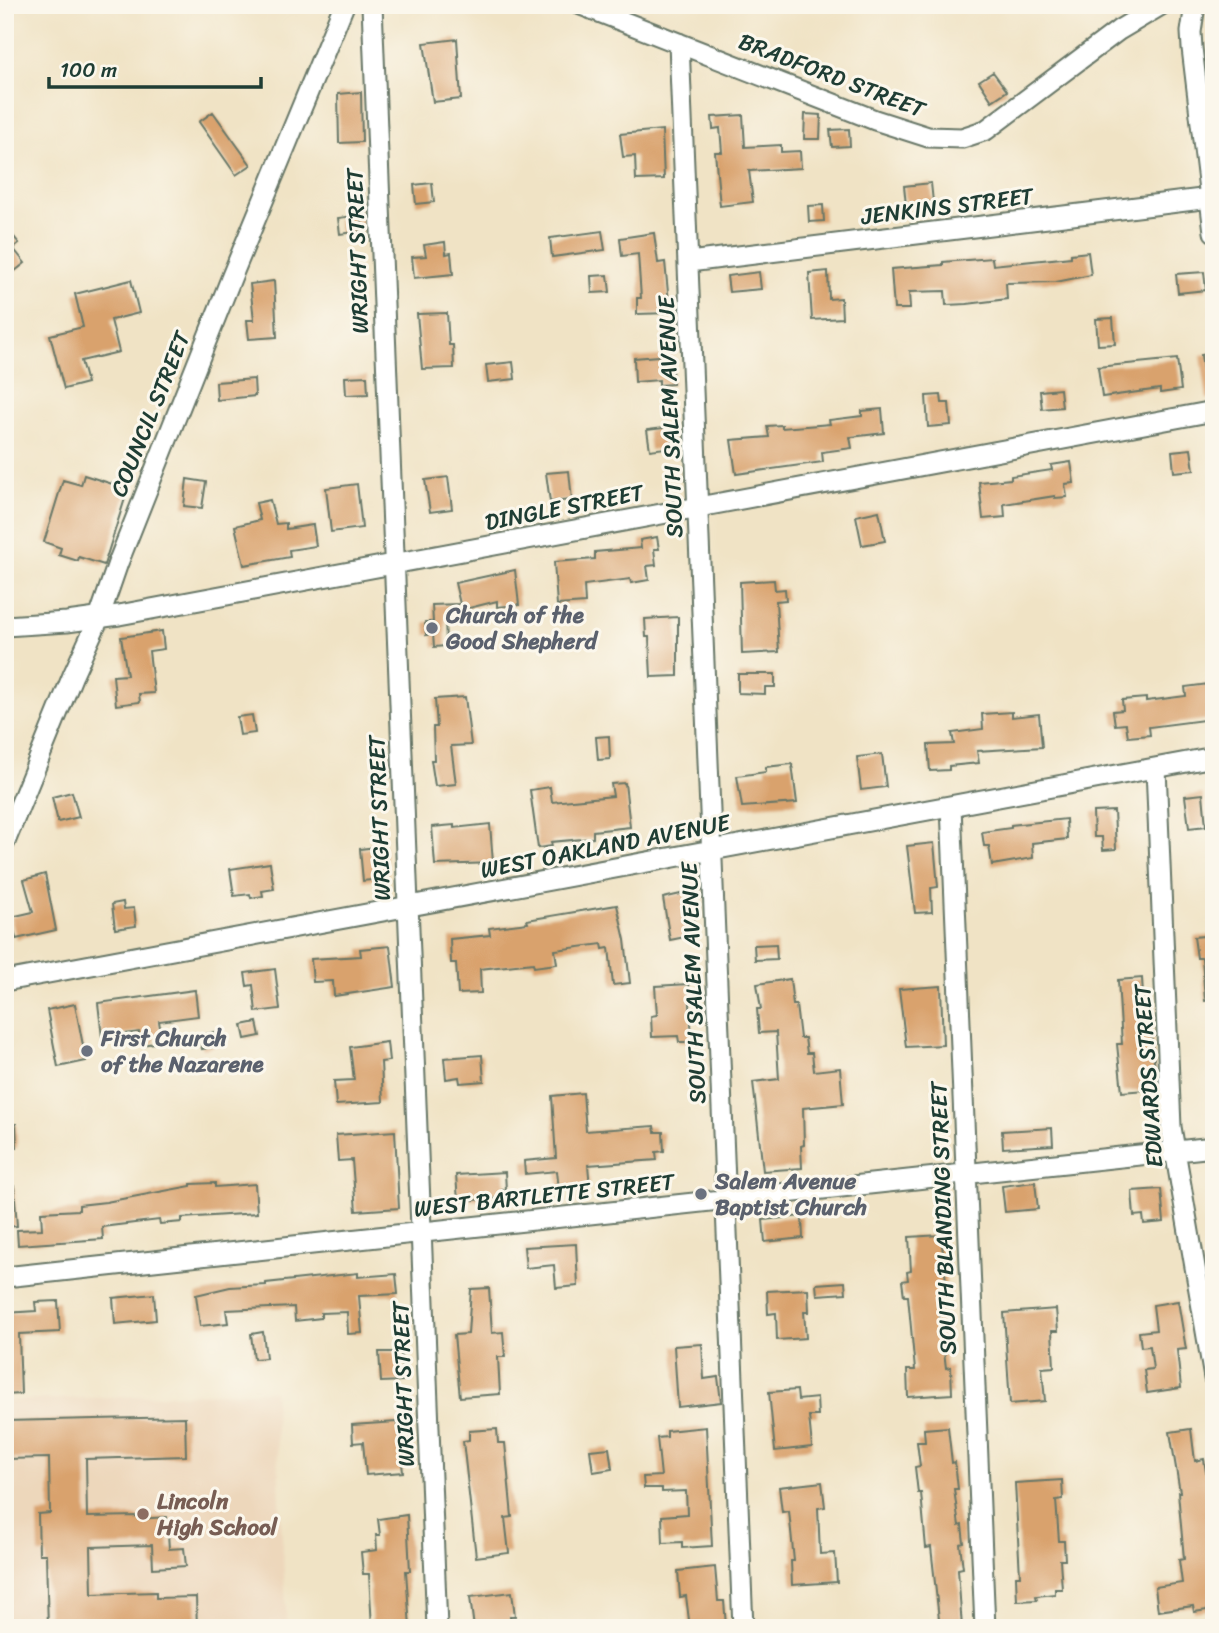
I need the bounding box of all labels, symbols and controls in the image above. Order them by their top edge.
street label: BRADFORD STREET [732,21,932,130]
scale bar [49,46,261,90]
text: 100 m [60,51,117,89]
street label: WRIGHT STREET [334,166,381,334]
street label: JENKINS STREET [858,175,1037,238]
street label: SOUTH SALEM AVENUE [646,294,695,539]
street label: COUNCIL STREET [99,324,203,503]
street label: DINGLE STREET [482,472,648,543]
place label: Church of the Good Shepherd [445,595,599,662]
marker: Church of the Good Shepherd [424,620,440,636]
street label: WRIGHT STREET [356,733,403,901]
street label: WEST OAKLAND AVENUE [477,802,735,891]
street label: SOUTH SALEM AVENUE [669,860,718,1105]
street label: EDWARDS STREET [1122,981,1175,1169]
place label: First Church of the Nazarene [100,1018,264,1085]
marker: First Church of the Nazarene [79,1043,95,1059]
street label: SOUTH BLANDING STREET [918,1080,969,1355]
street label: WEST BARTLETTE STREET [412,1161,677,1230]
place label: Salem Avenue Baptist Church [714,1161,867,1228]
marker: Salem Avenue Baptist Church [693,1186,709,1202]
street label: WRIGHT STREET [380,1299,427,1467]
place label: Lincoln High School [156,1481,279,1548]
marker: Lincoln High School [135,1506,151,1522]

